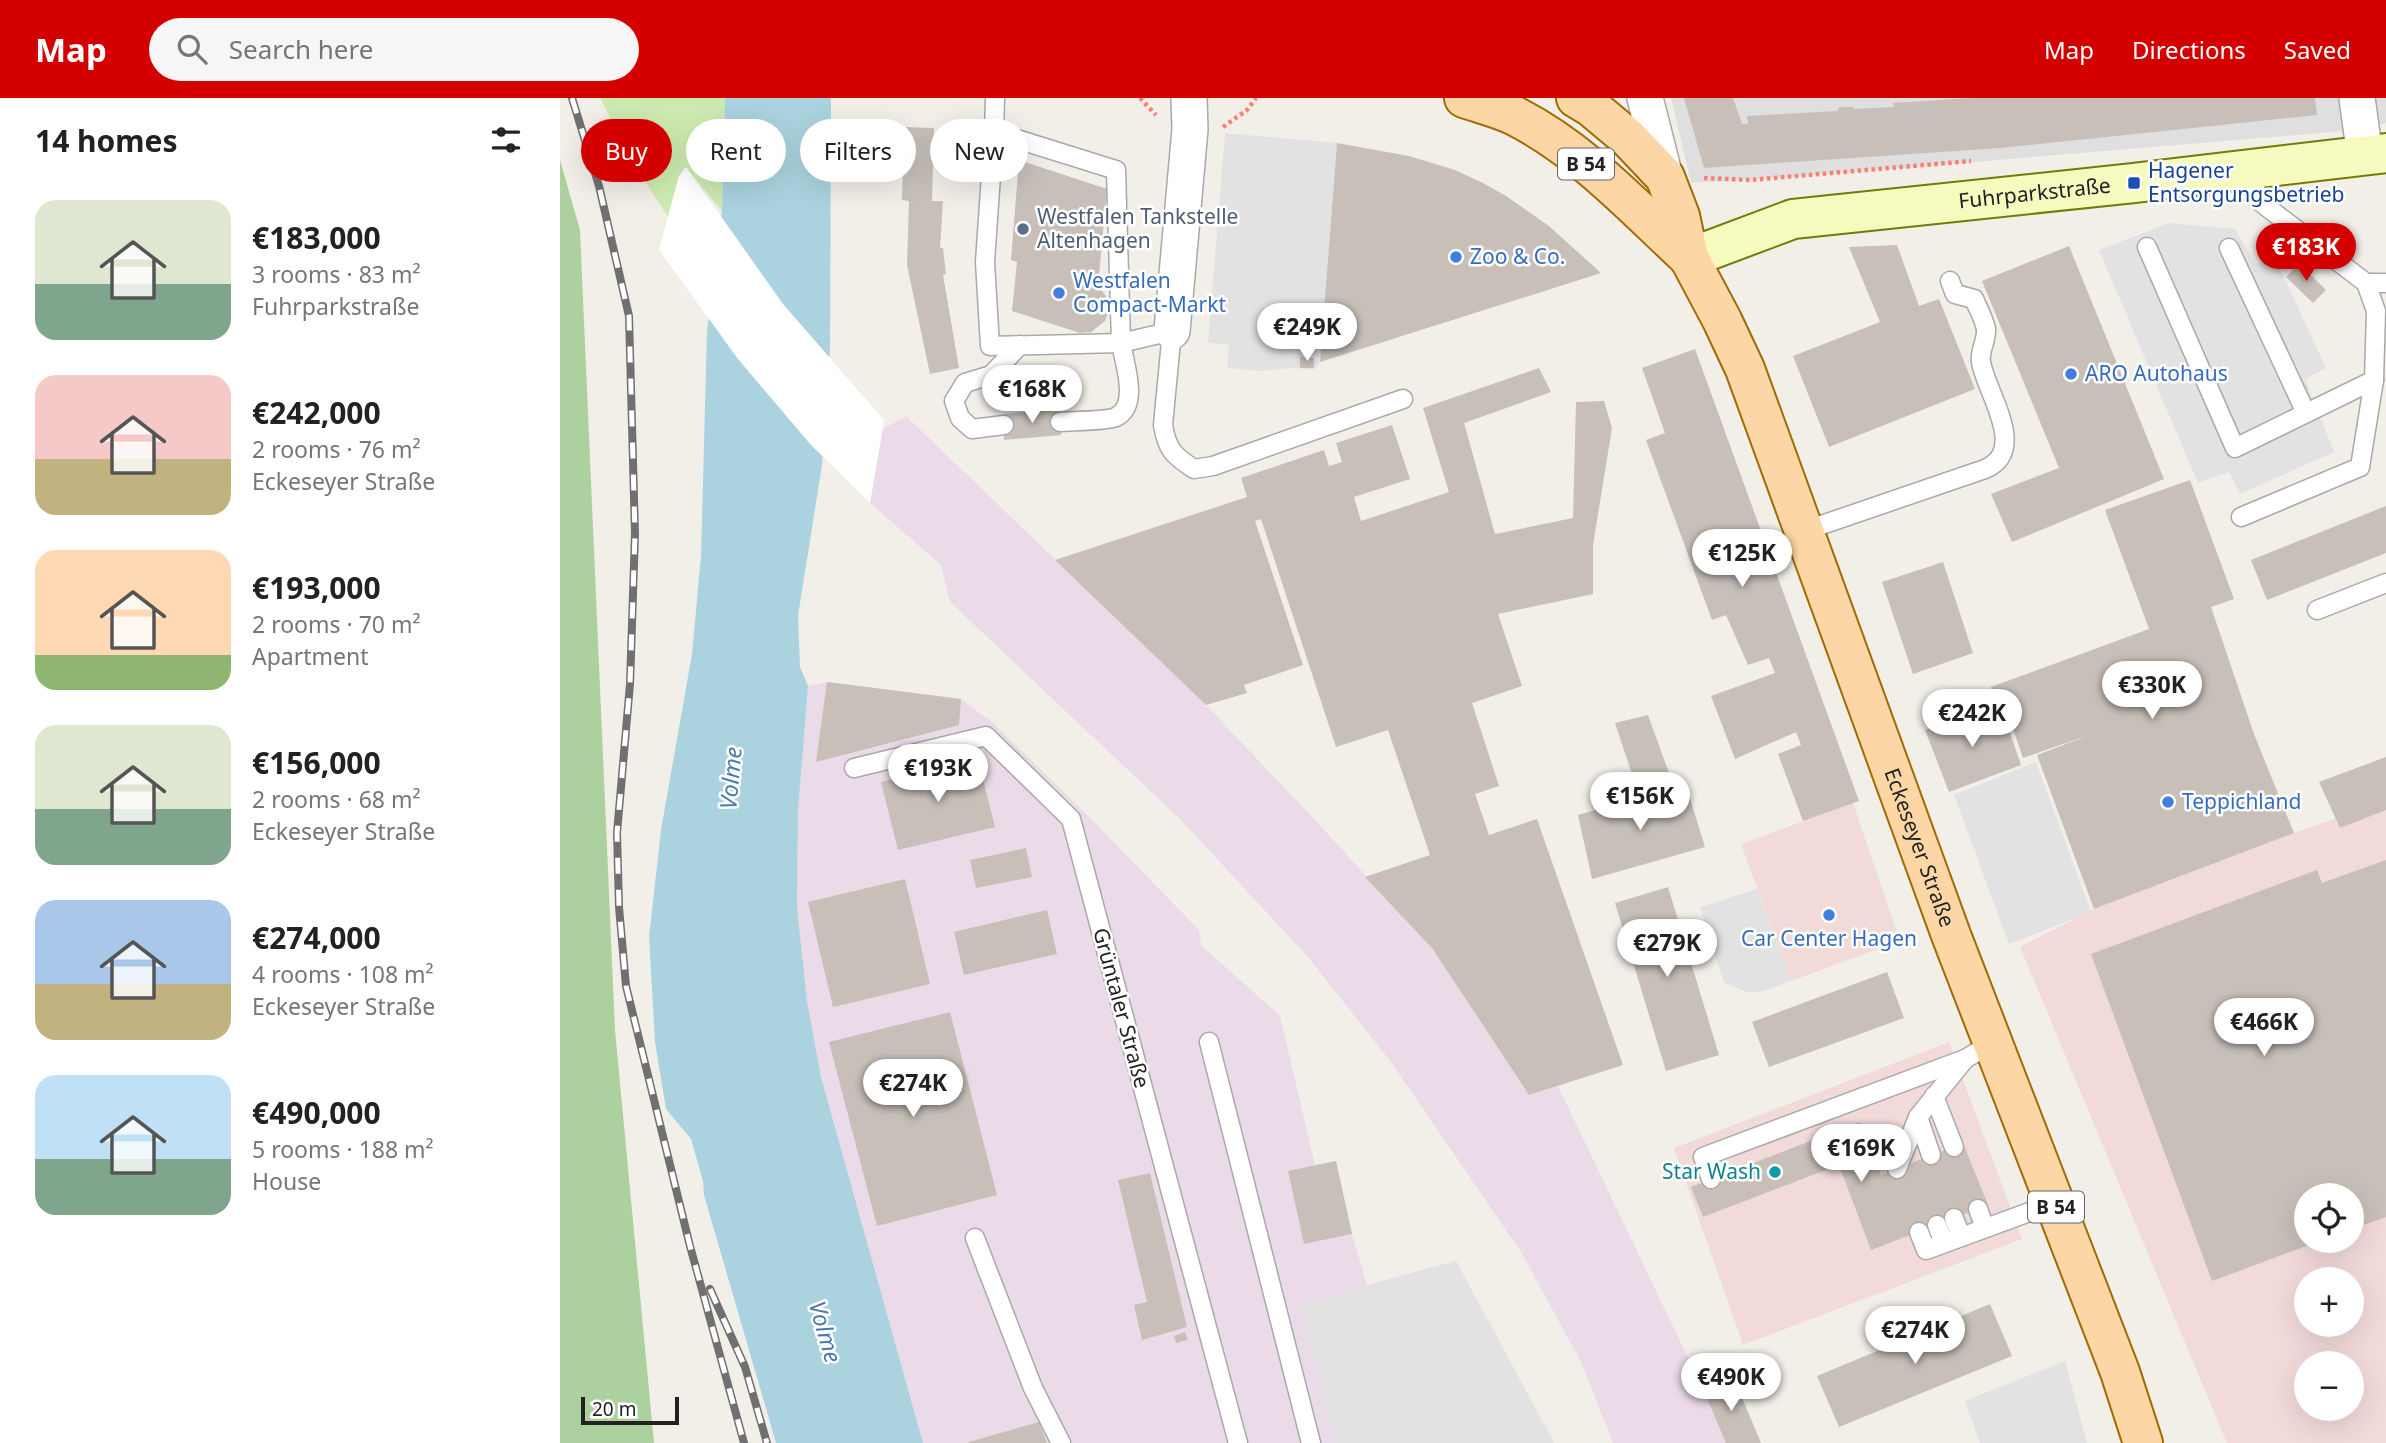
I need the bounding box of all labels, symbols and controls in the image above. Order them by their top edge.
search box [149,18,639,81]
text: Map [35,27,107,72]
icon: search [173,30,211,68]
text: Search here [229,31,373,67]
text: Map [2044,33,2094,66]
text: Directions [2132,33,2246,66]
text: Saved [2284,33,2351,66]
chip: Buy [581,119,672,182]
chip: Rent [686,119,786,182]
chip: Filters [800,119,916,182]
chip: New [930,119,1028,182]
text: 14 homes [35,120,178,161]
icon: filters [487,121,525,159]
road number: B 54 [1558,148,1614,180]
place label: Hagener Entsorgungsbetrieb [2148,156,2345,208]
street label: Fuhrparkstraße [1957,171,2112,214]
marker: Hagener Entsorgungsbetrieb [2126,175,2142,191]
place label: Westfalen Tankstelle Altenhagen [1037,202,1238,254]
text: €183,000 [252,217,381,258]
marker: Westfalen Tankstelle Altenhagen [1015,221,1031,237]
pin: €183K [2257,223,2355,283]
icon: home [91,228,175,312]
text: €183K [2272,230,2340,262]
place label: Zoo & Co. [1470,242,1565,270]
marker: Zoo & Co. [1448,249,1464,265]
text: 3 rooms · 83 m² [252,258,421,290]
place label: Westfalen Compact-Markt [1073,266,1226,318]
marker: Westfalen Compact-Markt [1051,285,1067,301]
text: Fuhrparkstraße [252,290,419,322]
pin: €249K [1258,303,1356,363]
text: €249K [1273,310,1341,342]
place label: ARO Autohaus [2085,359,2228,387]
pin: €168K [983,366,1081,425]
marker: ARO Autohaus [2063,366,2079,382]
text: €168K [998,372,1066,404]
text: €242,000 [252,392,381,433]
icon: home [91,403,175,487]
text: 2 rooms · 76 m² [252,433,421,465]
text: Eckeseyer Straße [252,465,435,497]
pin: €125K [1693,530,1791,589]
text: €125K [1708,536,1776,568]
text: €193,000 [252,567,381,608]
icon: home [91,578,175,662]
text: 2 rooms · 70 m² [252,608,421,640]
text: Apartment [252,640,369,672]
pin: €330K [2103,662,2201,721]
text: €330K [2118,668,2186,700]
pin: €242K [1923,690,2021,749]
text: €242K [1938,696,2006,728]
text: €156,000 [252,742,381,783]
pin: €193K [889,744,987,804]
water label: Volme [711,745,749,811]
text: €193K [904,751,972,783]
icon: home [91,753,175,837]
street label: Eckeseyer Straße [1878,764,1962,931]
pin: €156K [1591,772,1689,832]
text: €156K [1606,779,1674,811]
text: 2 rooms · 68 m² [252,783,421,815]
place label: Teppichland [2182,787,2301,815]
marker: Teppichland [2160,794,2176,810]
text: Eckeseyer Straße [252,815,435,847]
marker: Car Center Hagen [1821,907,1837,923]
text: €274,000 [252,917,381,958]
pin: €279K [1618,920,1716,979]
street label: Grüntaler Straße [1087,924,1157,1091]
place label: Car Center Hagen [1741,924,1917,952]
text: €279K [1633,926,1701,958]
icon: home [91,928,175,1012]
text: 4 rooms · 108 m² [252,958,434,990]
text: Eckeseyer Straße [252,990,435,1022]
pin: €466K [2215,998,2313,1058]
text: €466K [2230,1005,2298,1037]
pin: €274K [864,1060,962,1119]
text: €274K [879,1066,947,1098]
text: €490,000 [252,1092,381,1133]
icon: home [91,1103,175,1187]
pin: €169K [1812,1124,1910,1184]
text: €169K [1827,1131,1895,1163]
text: 5 rooms · 188 m² [252,1133,434,1165]
place label: Star Wash [1662,1157,1761,1185]
marker: Star Wash [1767,1164,1783,1180]
text: House [252,1165,321,1197]
map controls [2294,1183,2364,1421]
button: locate [2294,1183,2364,1253]
road number: B 54 [2028,1191,2084,1222]
button: + [2294,1267,2364,1337]
water label: Volme [802,1297,850,1366]
pin: €274K [1866,1306,1964,1366]
text: €274K [1881,1313,1949,1345]
button: − [2294,1351,2364,1421]
pin: €490K [1682,1354,1780,1413]
text: €490K [1697,1360,1765,1392]
scale bar [581,1394,679,1426]
text: 20 m [592,1396,636,1422]

